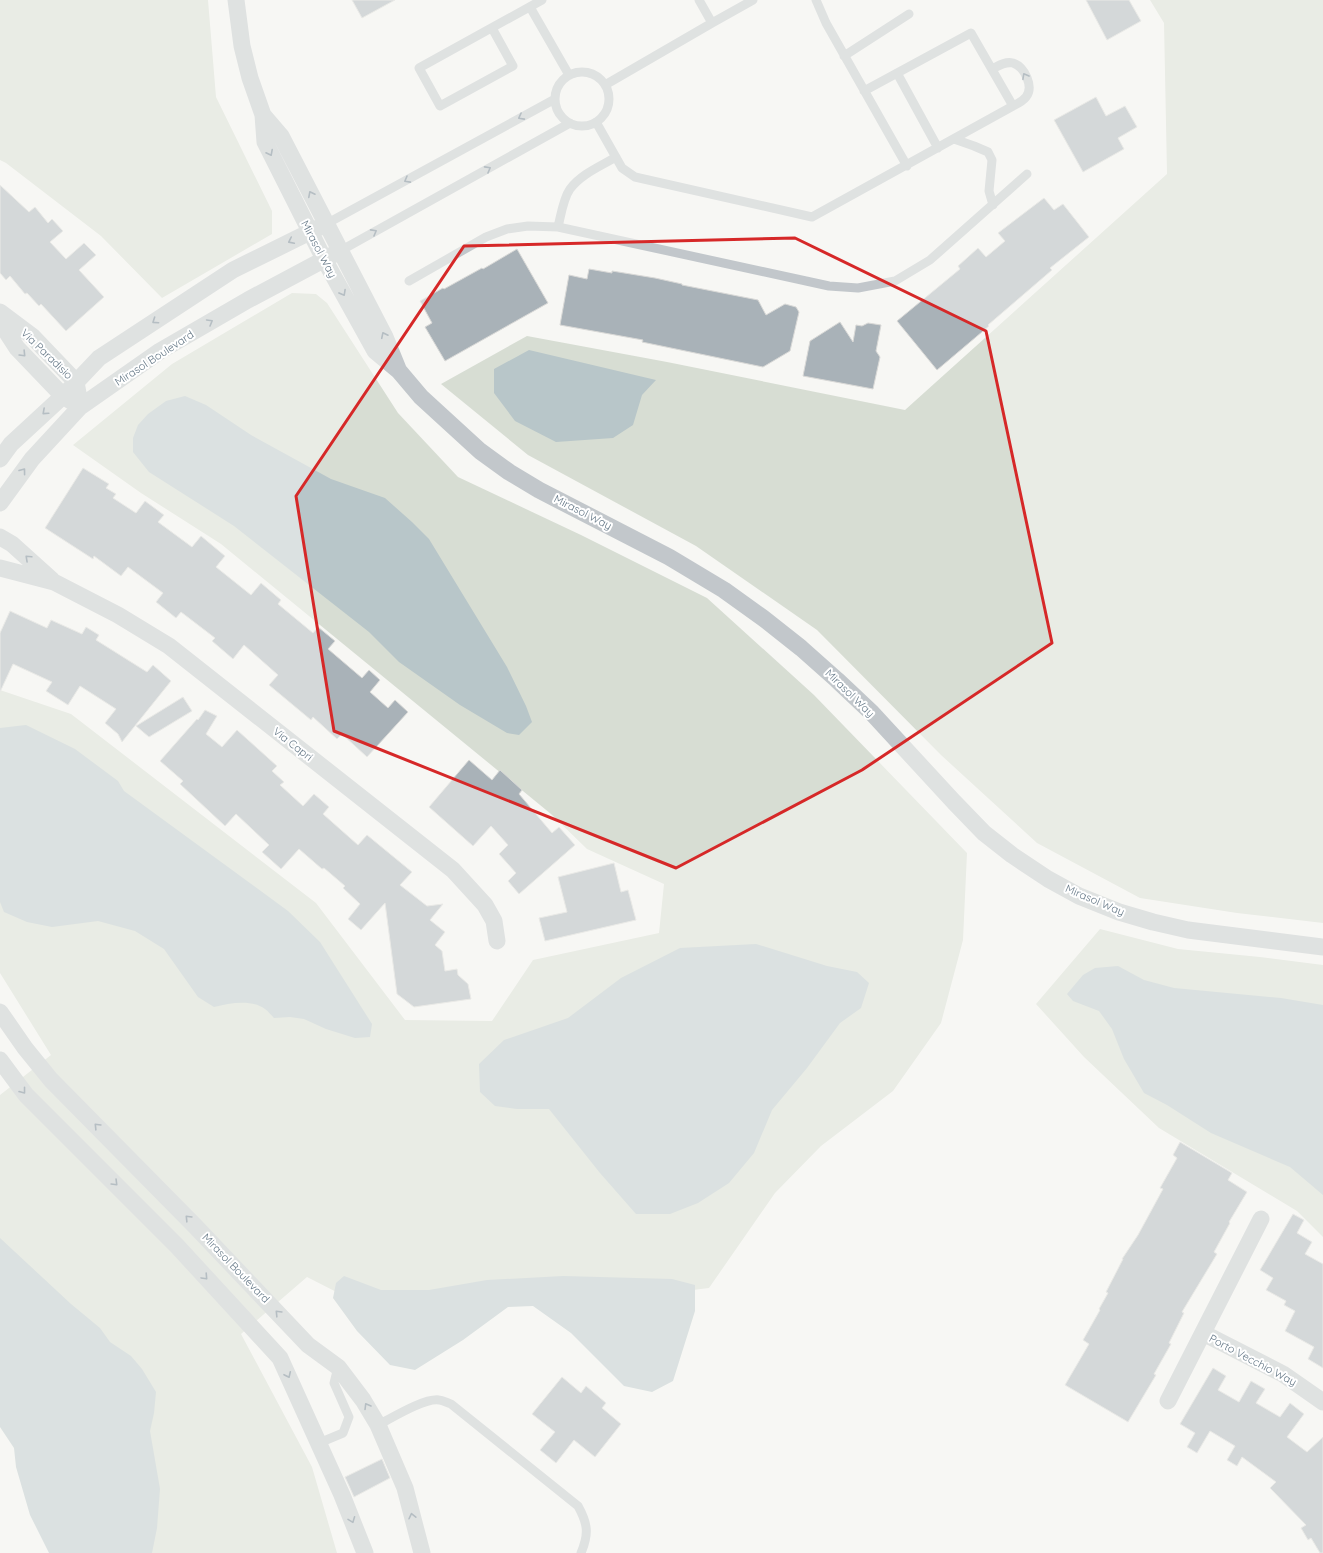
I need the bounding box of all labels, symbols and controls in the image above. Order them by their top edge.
one-way arrow [1022,73,1030,80]
one-way arrow [518,113,525,120]
one-way arrow [265,148,273,156]
one-way arrow [484,166,491,174]
one-way arrow [404,175,411,183]
one-way arrow [308,191,316,199]
street label: Mirasol Way [298,218,340,280]
one-way arrow [370,229,377,236]
one-way arrow [288,236,295,244]
one-way arrow [338,289,345,296]
one-way arrow [152,316,159,324]
one-way arrow [206,320,213,327]
street label: Via Paradisio [18,326,76,382]
street label: Mirasol Boulevard [112,327,196,389]
one-way arrow [381,331,389,339]
one-way arrow [18,349,25,357]
one-way arrow [42,407,49,414]
one-way arrow [18,469,25,476]
street label: Mirasol Way [552,491,614,533]
one-way arrow [25,555,33,563]
street label: Mirasol Way [822,666,878,720]
street label: Via Capri [270,724,316,764]
street label: Mirasol Way [1063,881,1127,919]
one-way arrow [19,1087,26,1094]
one-way arrow [94,1123,102,1131]
one-way arrow [110,1178,118,1186]
one-way arrow [185,1216,193,1223]
street label: Mirasol Boulevard [199,1230,273,1306]
one-way arrow [201,1272,208,1280]
one-way arrow [275,1310,283,1318]
street label: Porto Vecchio Way [1207,1331,1299,1389]
one-way arrow [284,1372,292,1379]
one-way arrow [364,1403,371,1410]
one-way arrow [408,1512,416,1519]
one-way arrow [348,1517,356,1524]

